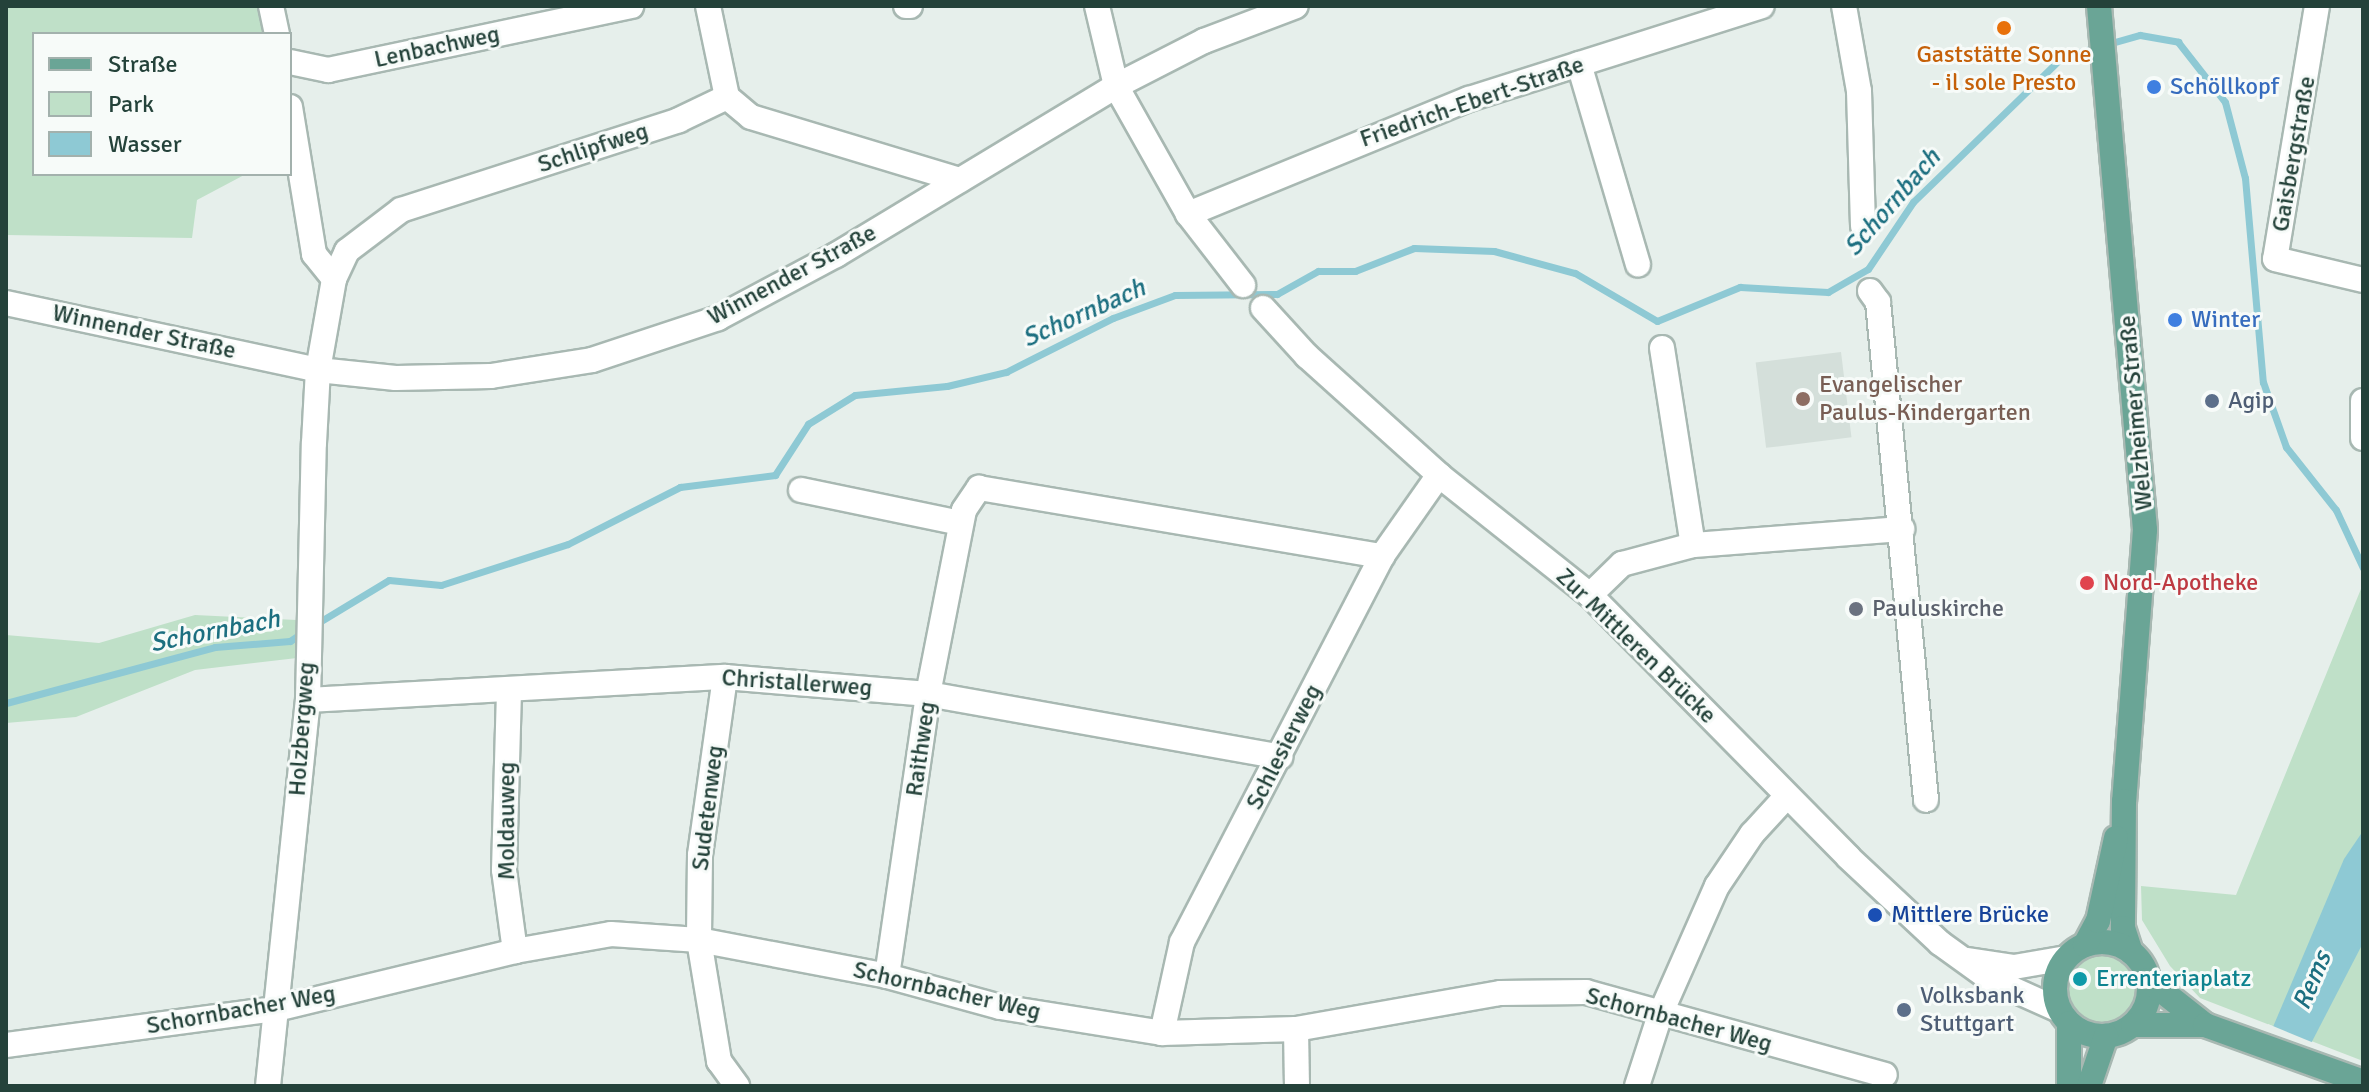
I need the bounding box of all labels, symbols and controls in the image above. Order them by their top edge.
marker: Gaststätte Sonne - il sole Presto [1995,19,2013,37]
street label: Lenbachweg [372,20,502,74]
legend [32,32,292,176]
place label: Gaststätte Sonne - il sole Presto [1916,41,2092,97]
text: Straße [108,49,178,79]
street label: Friedrich-Ebert-Straße [1356,50,1588,154]
place label: Schöllkopf [2170,73,2279,101]
street label: Gaisbergstraße [2266,74,2322,234]
marker: Schöllkopf [2145,78,2163,96]
text: Park [108,89,154,119]
street label: Schlipfweg [534,117,652,179]
text: Wasser [108,129,182,159]
water label: Schornbach [1838,143,1948,263]
street label: Winnender Straße [703,218,881,332]
water label: Schornbach [1018,273,1150,355]
street label: Winnender Straße [50,299,238,365]
place label: Winter [2191,306,2260,334]
marker: Winter [2166,311,2184,329]
street label: Welzheimer Straße [2113,314,2159,512]
place label: Evangelischer Paulus-Kindergarten [1819,371,2031,427]
place label: Agip [2228,387,2274,415]
marker: Evangelischer Paulus-Kindergarten [1794,390,1812,408]
marker: Agip [2203,392,2221,410]
street label: Zur Mittleren Brücke [1550,562,1722,730]
place label: Nord-Apotheke [2103,569,2258,597]
marker: Nord-Apotheke [2078,574,2096,592]
place label: Pauluskirche [1872,595,2004,623]
marker: Pauluskirche [1847,600,1865,618]
water label: Schornbach [148,604,282,660]
street label: Holzbergweg [283,661,321,797]
street label: Christallerweg [721,663,873,703]
street label: Schlesierweg [1240,680,1328,814]
street label: Raithweg [900,700,942,798]
street label: Sudetenweg [686,744,730,872]
street label: Moldauweg [493,762,521,880]
place label: Mittlere Brücke [1891,901,2049,929]
marker: Mittlere Brücke [1866,906,1884,924]
water label: Rems [2287,947,2339,1015]
street label: Schornbacher Weg [850,955,1044,1027]
place label: Errenteriaplatz [2096,965,2251,993]
marker: Errenteriaplatz [2071,970,2089,988]
street label: Schornbacher Weg [144,979,338,1041]
street label: Schornbacher Weg [1583,981,1775,1059]
place label: Volksbank Stuttgart [1920,982,2025,1038]
marker: Volksbank Stuttgart [1895,1001,1913,1019]

